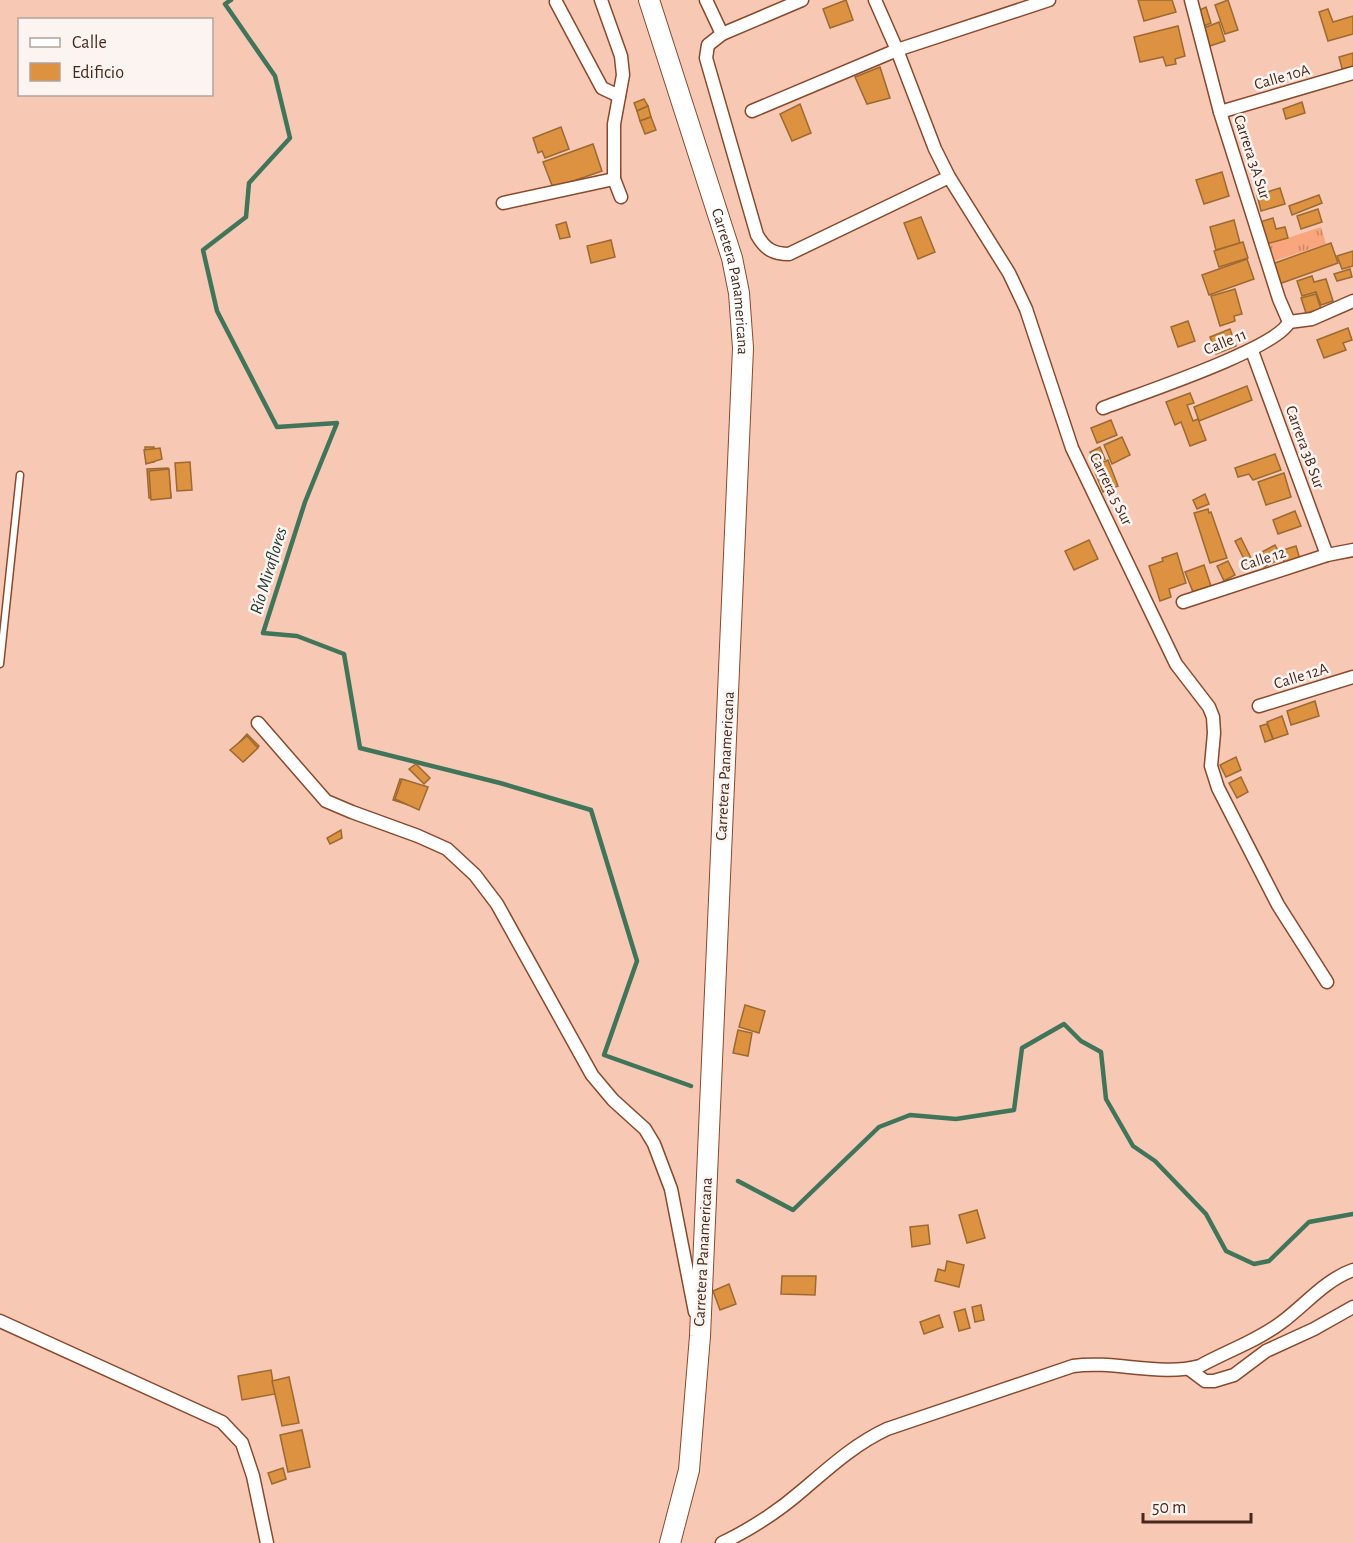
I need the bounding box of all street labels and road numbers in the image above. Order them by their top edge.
street label: Calle 10A [1252,61,1312,93]
street label: Carrera 3A Sur [1231,113,1273,202]
street label: Carretera Panamericana [709,206,751,355]
street label: Calle 11 [1201,326,1249,358]
street label: Carrera 3B Sur [1283,403,1328,491]
street label: Carrera 5 Sur [1087,450,1136,528]
street label: Calle 12 [1238,544,1288,574]
street label: Calle 12A [1272,660,1330,692]
street label: Carretera Panamericana [713,691,737,841]
street label: Carretera Panamericana [691,1177,715,1327]

